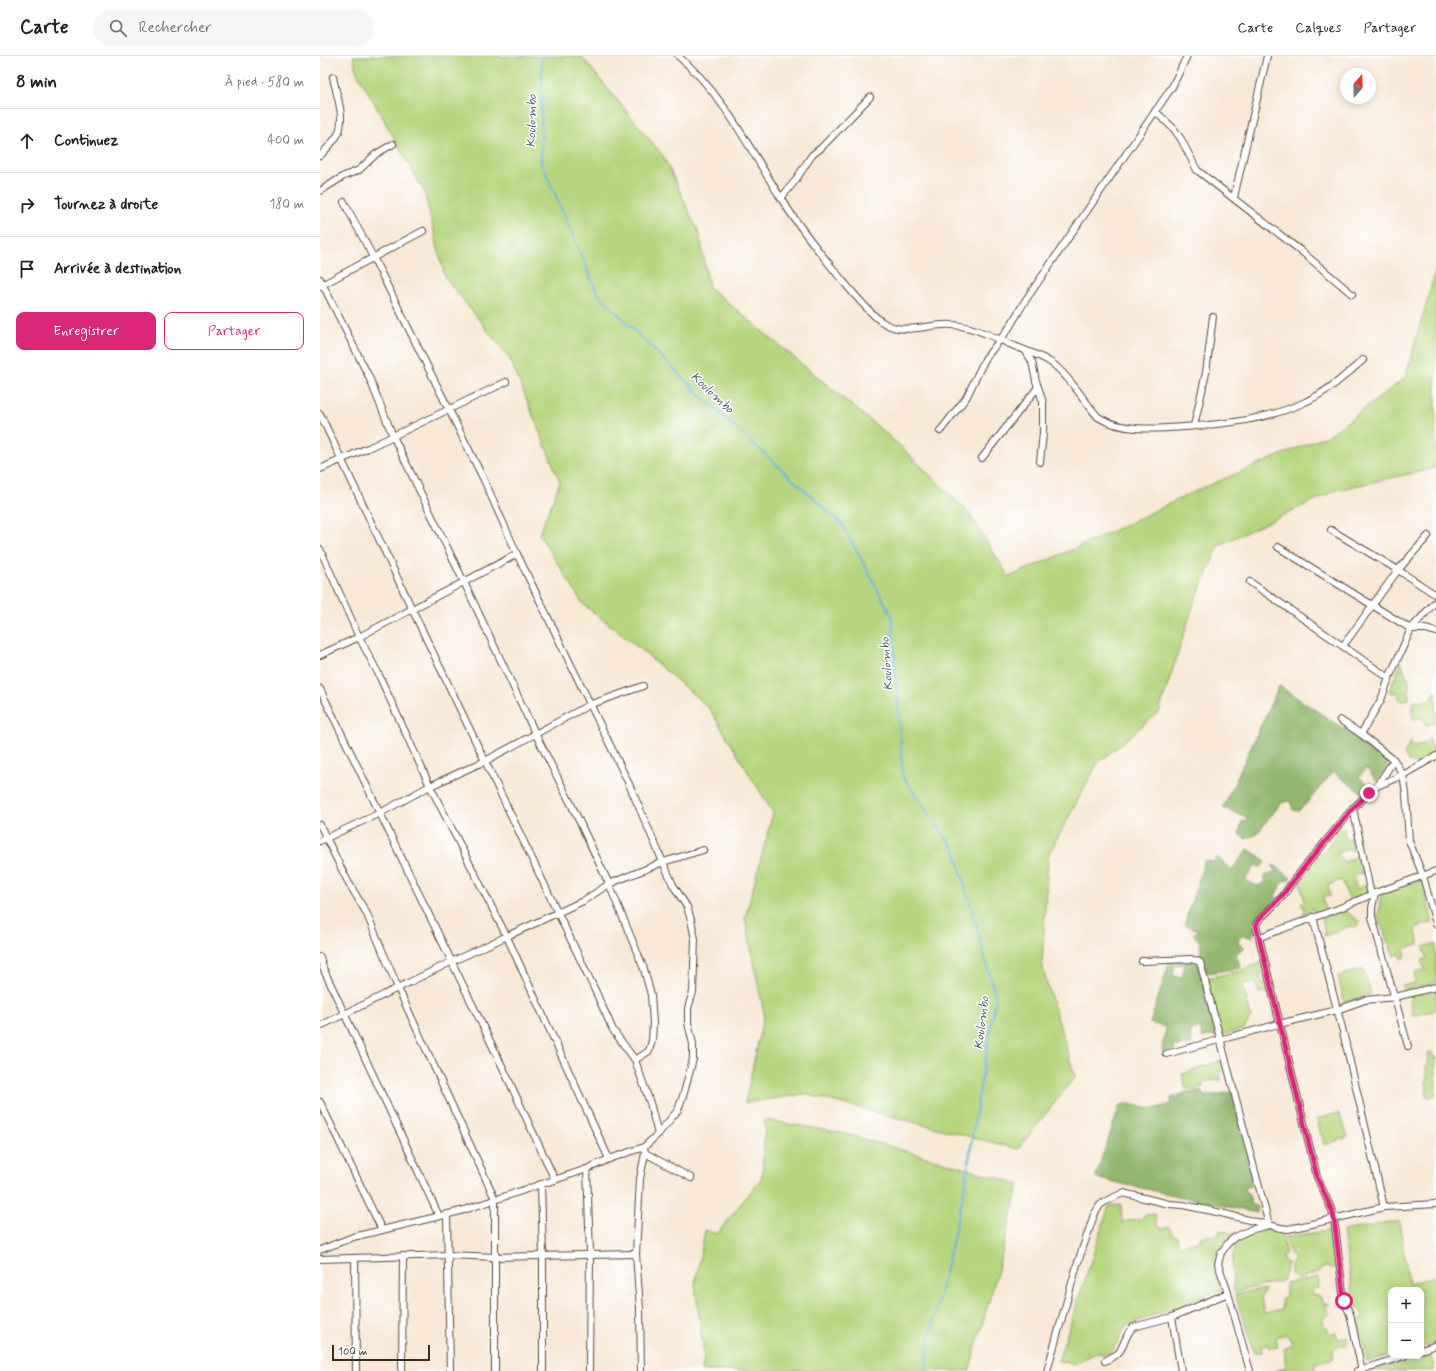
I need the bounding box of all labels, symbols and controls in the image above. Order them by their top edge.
search box [93,10,373,46]
text: Carte [20,15,69,40]
icon: search [107,17,129,39]
text: Rechercher [139,18,212,38]
text: Carte [1237,19,1273,37]
text: Calques [1295,19,1341,37]
text: Partager [1363,19,1416,37]
north arrow [1340,68,1376,104]
text: 8 min [16,71,57,93]
text: À pied · 580 m [225,74,304,91]
water label: Koulombo [523,94,541,148]
icon: ahead [16,130,38,152]
text: Continuez [54,131,118,151]
text: 400 m [267,132,304,149]
icon: right [16,194,38,216]
text: Tournez à droite [54,195,158,215]
text: 180 m [269,196,304,213]
icon: arrive [16,258,38,280]
text: Arrivée à destination [54,259,181,279]
button: Enregistrer [16,312,156,350]
button: Partager [164,312,304,350]
water label: Koulombo [687,369,738,418]
water label: Koulombo [877,636,897,691]
route end [1360,784,1378,802]
water label: Koulombo [970,995,994,1051]
map controls [1388,1287,1424,1359]
button: + [1388,1287,1424,1323]
route start [1335,1292,1353,1310]
button: − [1388,1323,1424,1359]
scale bar [332,1343,430,1362]
text: 100 m [338,1345,368,1359]

